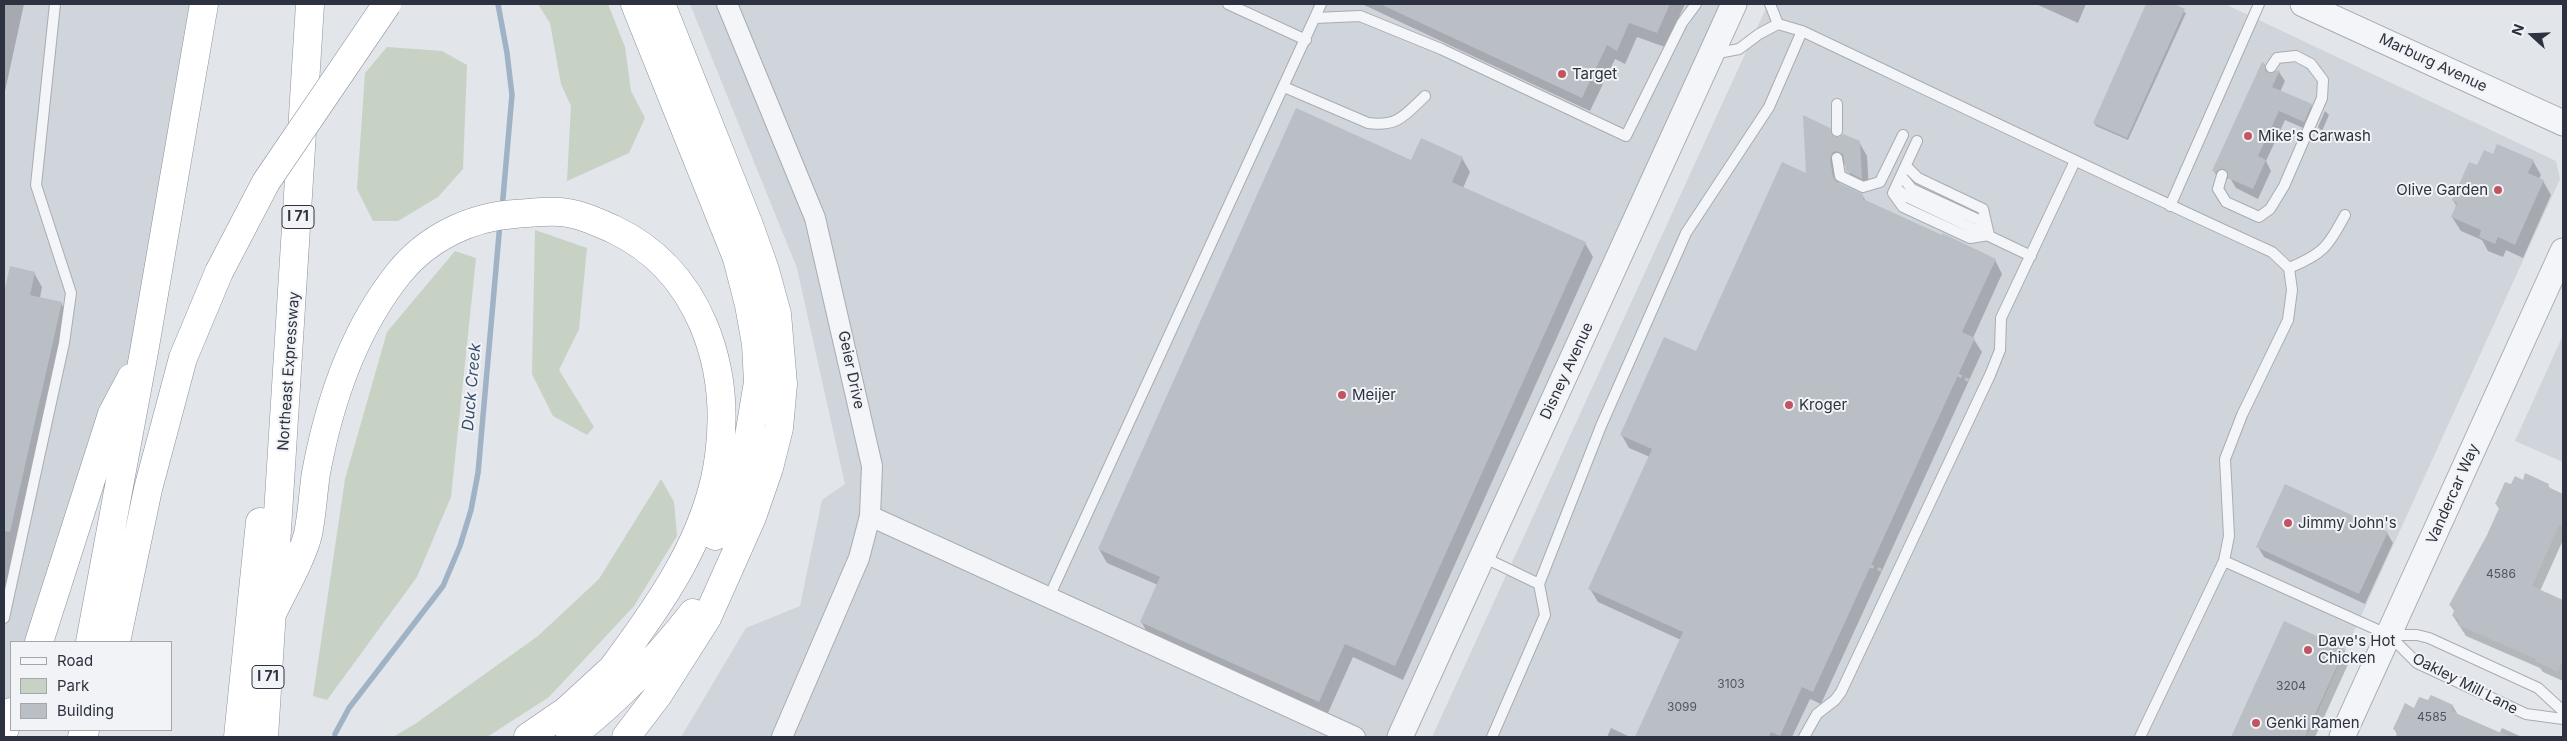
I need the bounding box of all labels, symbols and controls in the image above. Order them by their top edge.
north arrow [2507,10,2557,60]
text: N [2508,22,2527,38]
street label: Marburg Avenue [2376,30,2490,96]
place label: Target [1572,65,1617,83]
marker: Target [1556,68,1568,80]
place label: Mike's Carwash [2258,127,2371,145]
marker: Mike's Carwash [2242,130,2254,142]
place label: Olive Garden [2396,181,2488,199]
marker: Olive Garden [2492,184,2504,196]
road number: I 71 [282,206,314,228]
street label: Northeast Expressway [274,291,304,451]
street label: Disney Avenue [1537,320,1597,422]
street label: Geier Drive [834,329,868,411]
water label: Duck Creek [459,342,485,432]
place label: Meijer [1352,386,1396,404]
marker: Meijer [1336,389,1348,401]
place label: Kroger [1799,396,1847,414]
marker: Kroger [1783,399,1795,411]
street label: Vandercar Way [2423,441,2483,547]
place label: Jimmy John's [2298,514,2397,532]
marker: Jimmy John's [2282,517,2294,529]
house number: 4586 [2486,567,2516,581]
place label: Dave's Hot Chicken [2318,632,2395,667]
legend [10,641,172,731]
marker: Dave's Hot Chicken [2302,644,2314,656]
street label: Oakley Mill Lane [2409,650,2521,718]
text: Road [57,651,93,670]
road number: I 71 [252,666,284,689]
text: Park [57,676,89,695]
house number: 3103 [1717,677,1745,691]
house number: 3204 [2276,679,2306,693]
house number: 3099 [1667,700,1697,714]
text: Building [57,701,114,720]
house number: 4585 [2417,710,2447,724]
place label: Genki Ramen [2266,714,2360,732]
marker: Genki Ramen [2250,717,2262,729]

